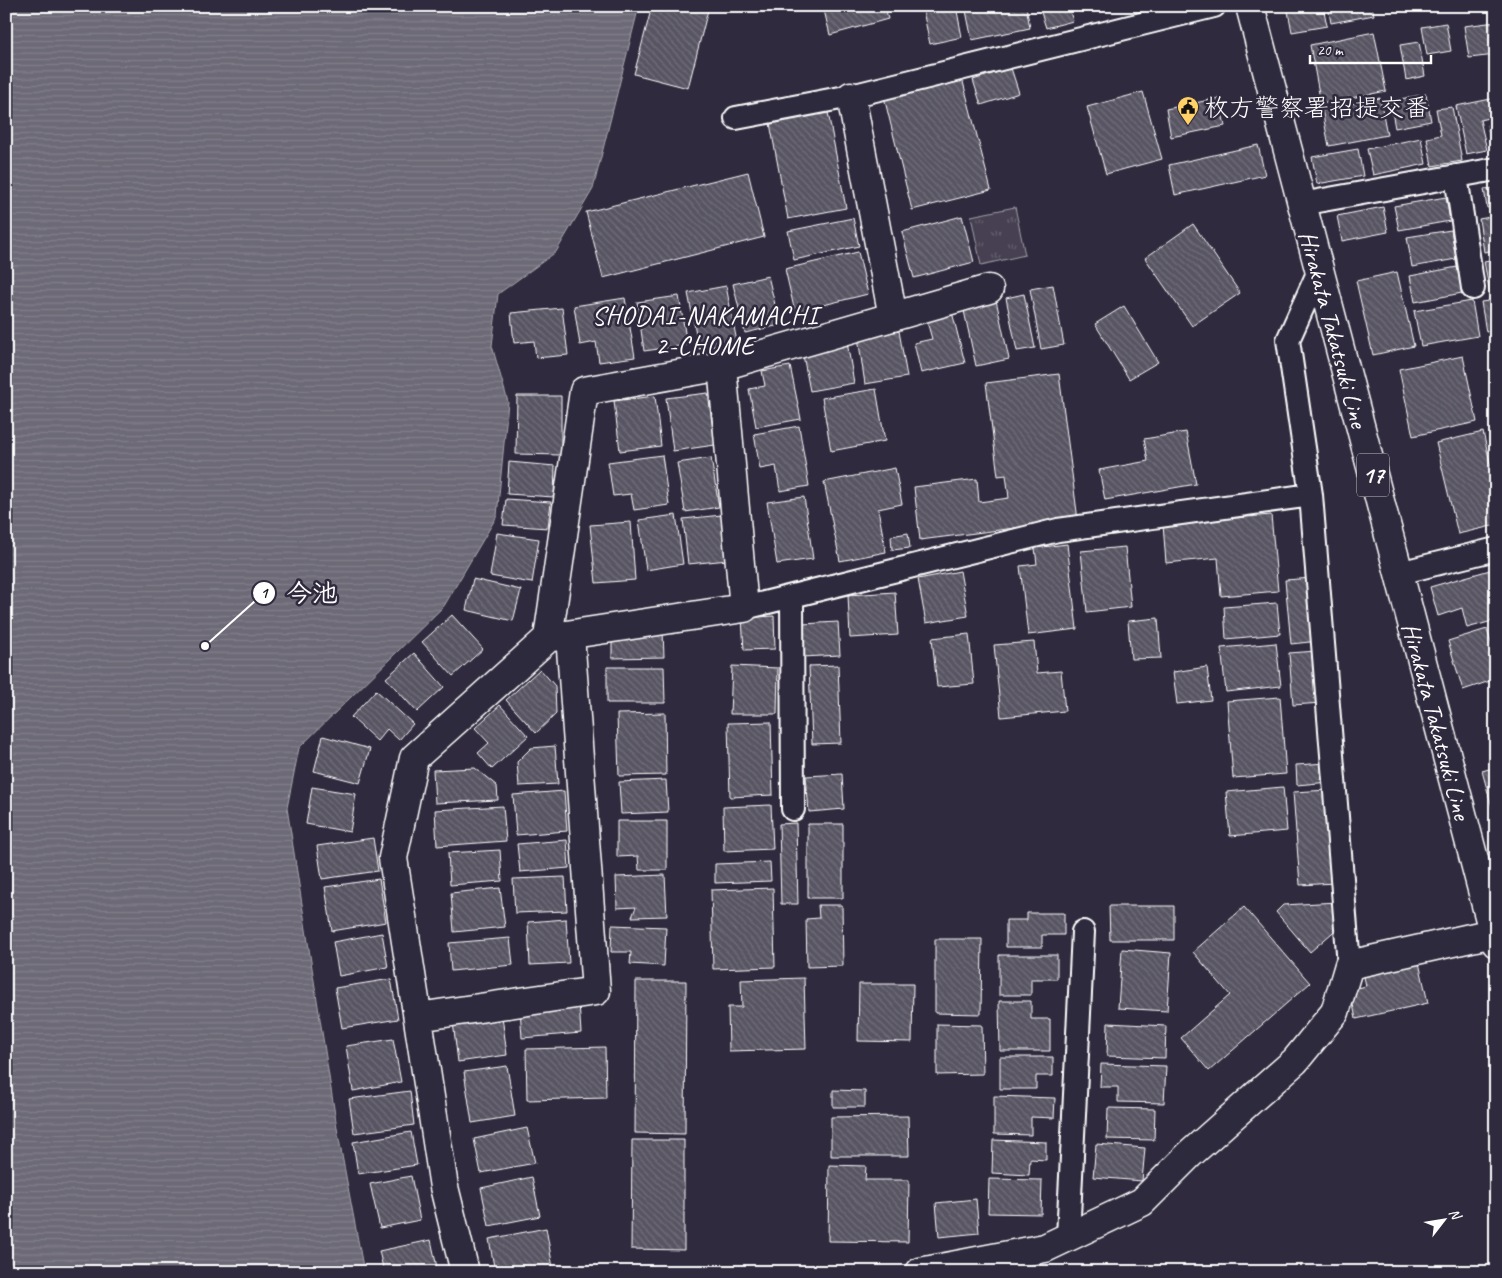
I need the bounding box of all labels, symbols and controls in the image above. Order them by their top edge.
scale bar [1310,32,1431,64]
text: 20 m [1317,41,1344,60]
place label: 枚方警察署招提交番 [1204,92,1429,124]
public building icon: 枚方警察署招提交番 [1176,95,1200,126]
street label: Hirakata Takatsuki Line [1291,227,1375,433]
district label: SHODAI-NAKAMACHI 2-CHOME [592,299,823,362]
road number: 17 [1357,454,1389,496]
callout: 今池 [251,572,348,613]
text: 今池 [286,577,338,610]
text: 1 [261,584,270,603]
street label: Hirakata Takatsuki Line [1394,619,1478,825]
north arrow [1420,1196,1470,1246]
text: N [1445,1205,1465,1224]

